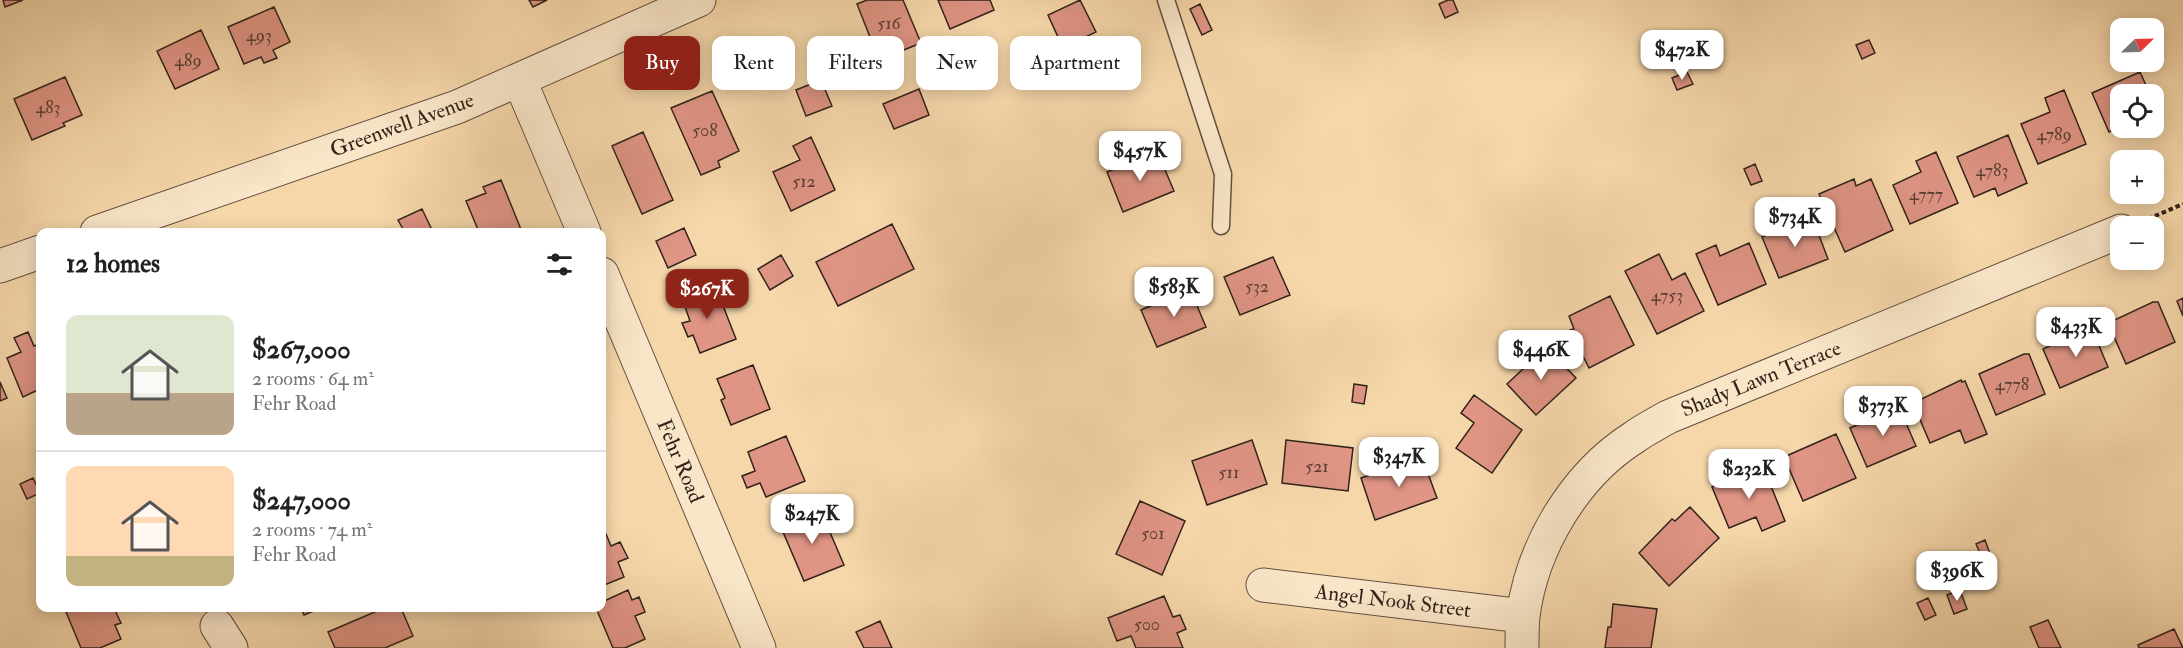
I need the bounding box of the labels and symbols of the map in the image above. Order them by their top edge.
house number: 516 [877,12,902,35]
north arrow [2110,18,2164,72]
house number: 493 [246,24,272,47]
pin: $472K [1640,30,1724,81]
house number: 489 [174,49,202,72]
street label: Greenwell Avenue [326,86,478,164]
house number: 483 [35,96,61,119]
house number: 508 [692,119,718,142]
house number: 4789 [2036,123,2072,146]
pin: $457K [1098,131,1182,182]
house number: 4783 [1976,159,2008,182]
house number: 512 [792,170,816,193]
house number: 4777 [1909,183,1943,206]
pin: $734K [1753,197,1837,248]
pin: $583K [1132,267,1216,318]
pin: $267K [665,269,749,320]
house number: 532 [1245,275,1269,298]
house number: 4753 [1651,284,1683,307]
pin: $433K [2034,307,2118,358]
pin: $446K [1499,330,1583,381]
street label: Shady Lawn Terrace [1677,334,1845,423]
house number: 4778 [1995,373,2029,396]
pin: $373K [1841,386,1925,437]
street label: Fehr Road [650,415,710,508]
pin: $347K [1357,437,1441,488]
pin: $232K [1707,449,1791,500]
house number: 521 [1305,455,1329,478]
house number: 511 [1219,461,1239,484]
pin: $247K [770,494,854,545]
house number: 501 [1141,522,1165,545]
pin: $396K [1915,551,1999,602]
street label: Angel Nook Street [1313,578,1473,624]
house number: 500 [1134,613,1160,636]

